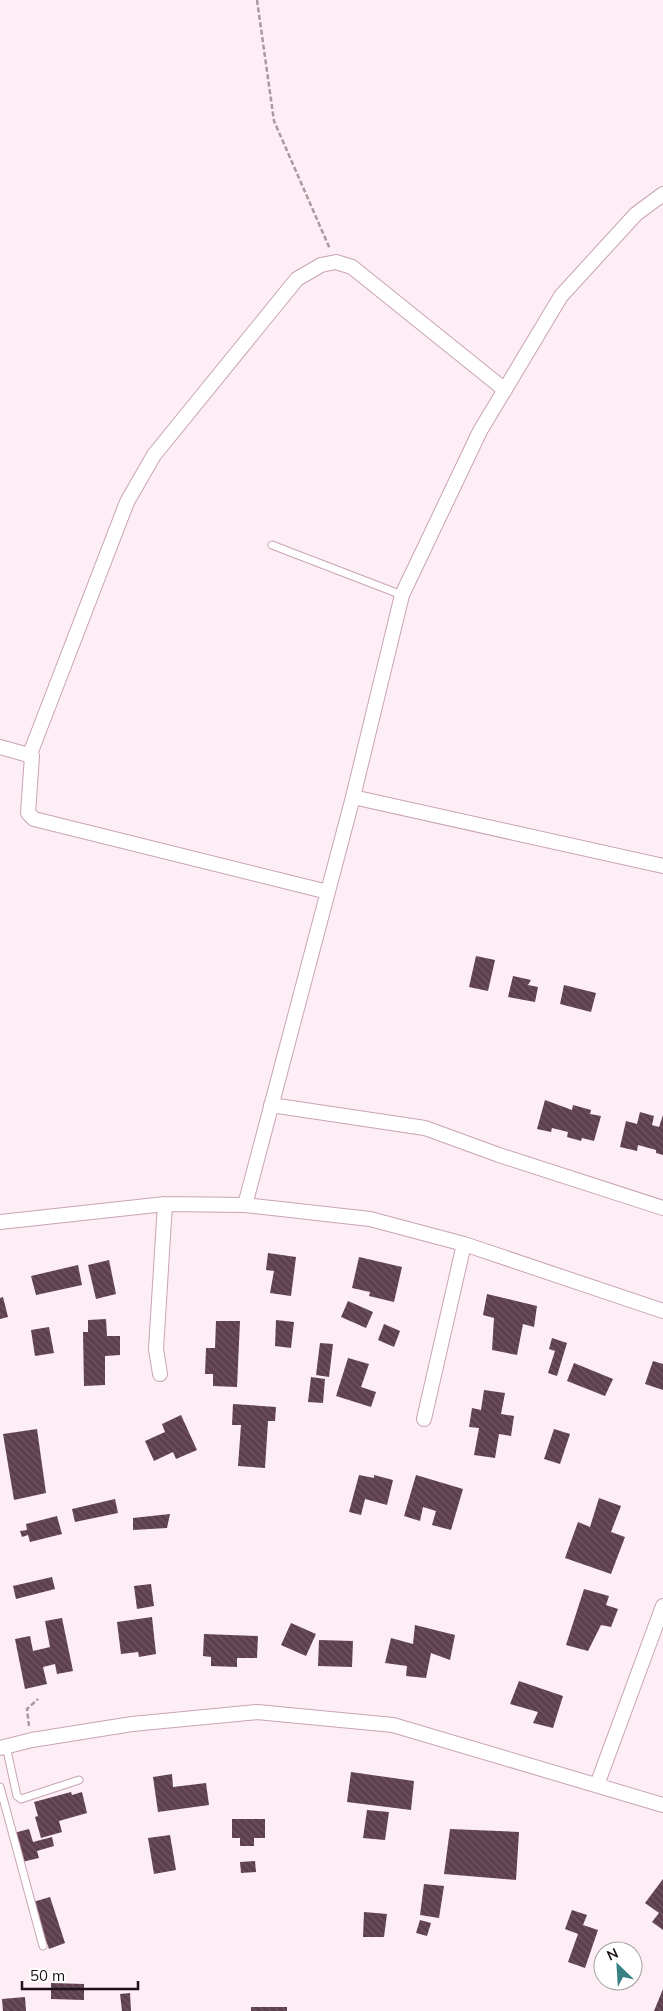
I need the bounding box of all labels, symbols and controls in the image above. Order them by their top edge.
north arrow [593,1941,643,1991]
text: N [604,1944,621,1965]
scale bar [22,1958,139,1990]
text: 50 m [30,1966,65,1985]

